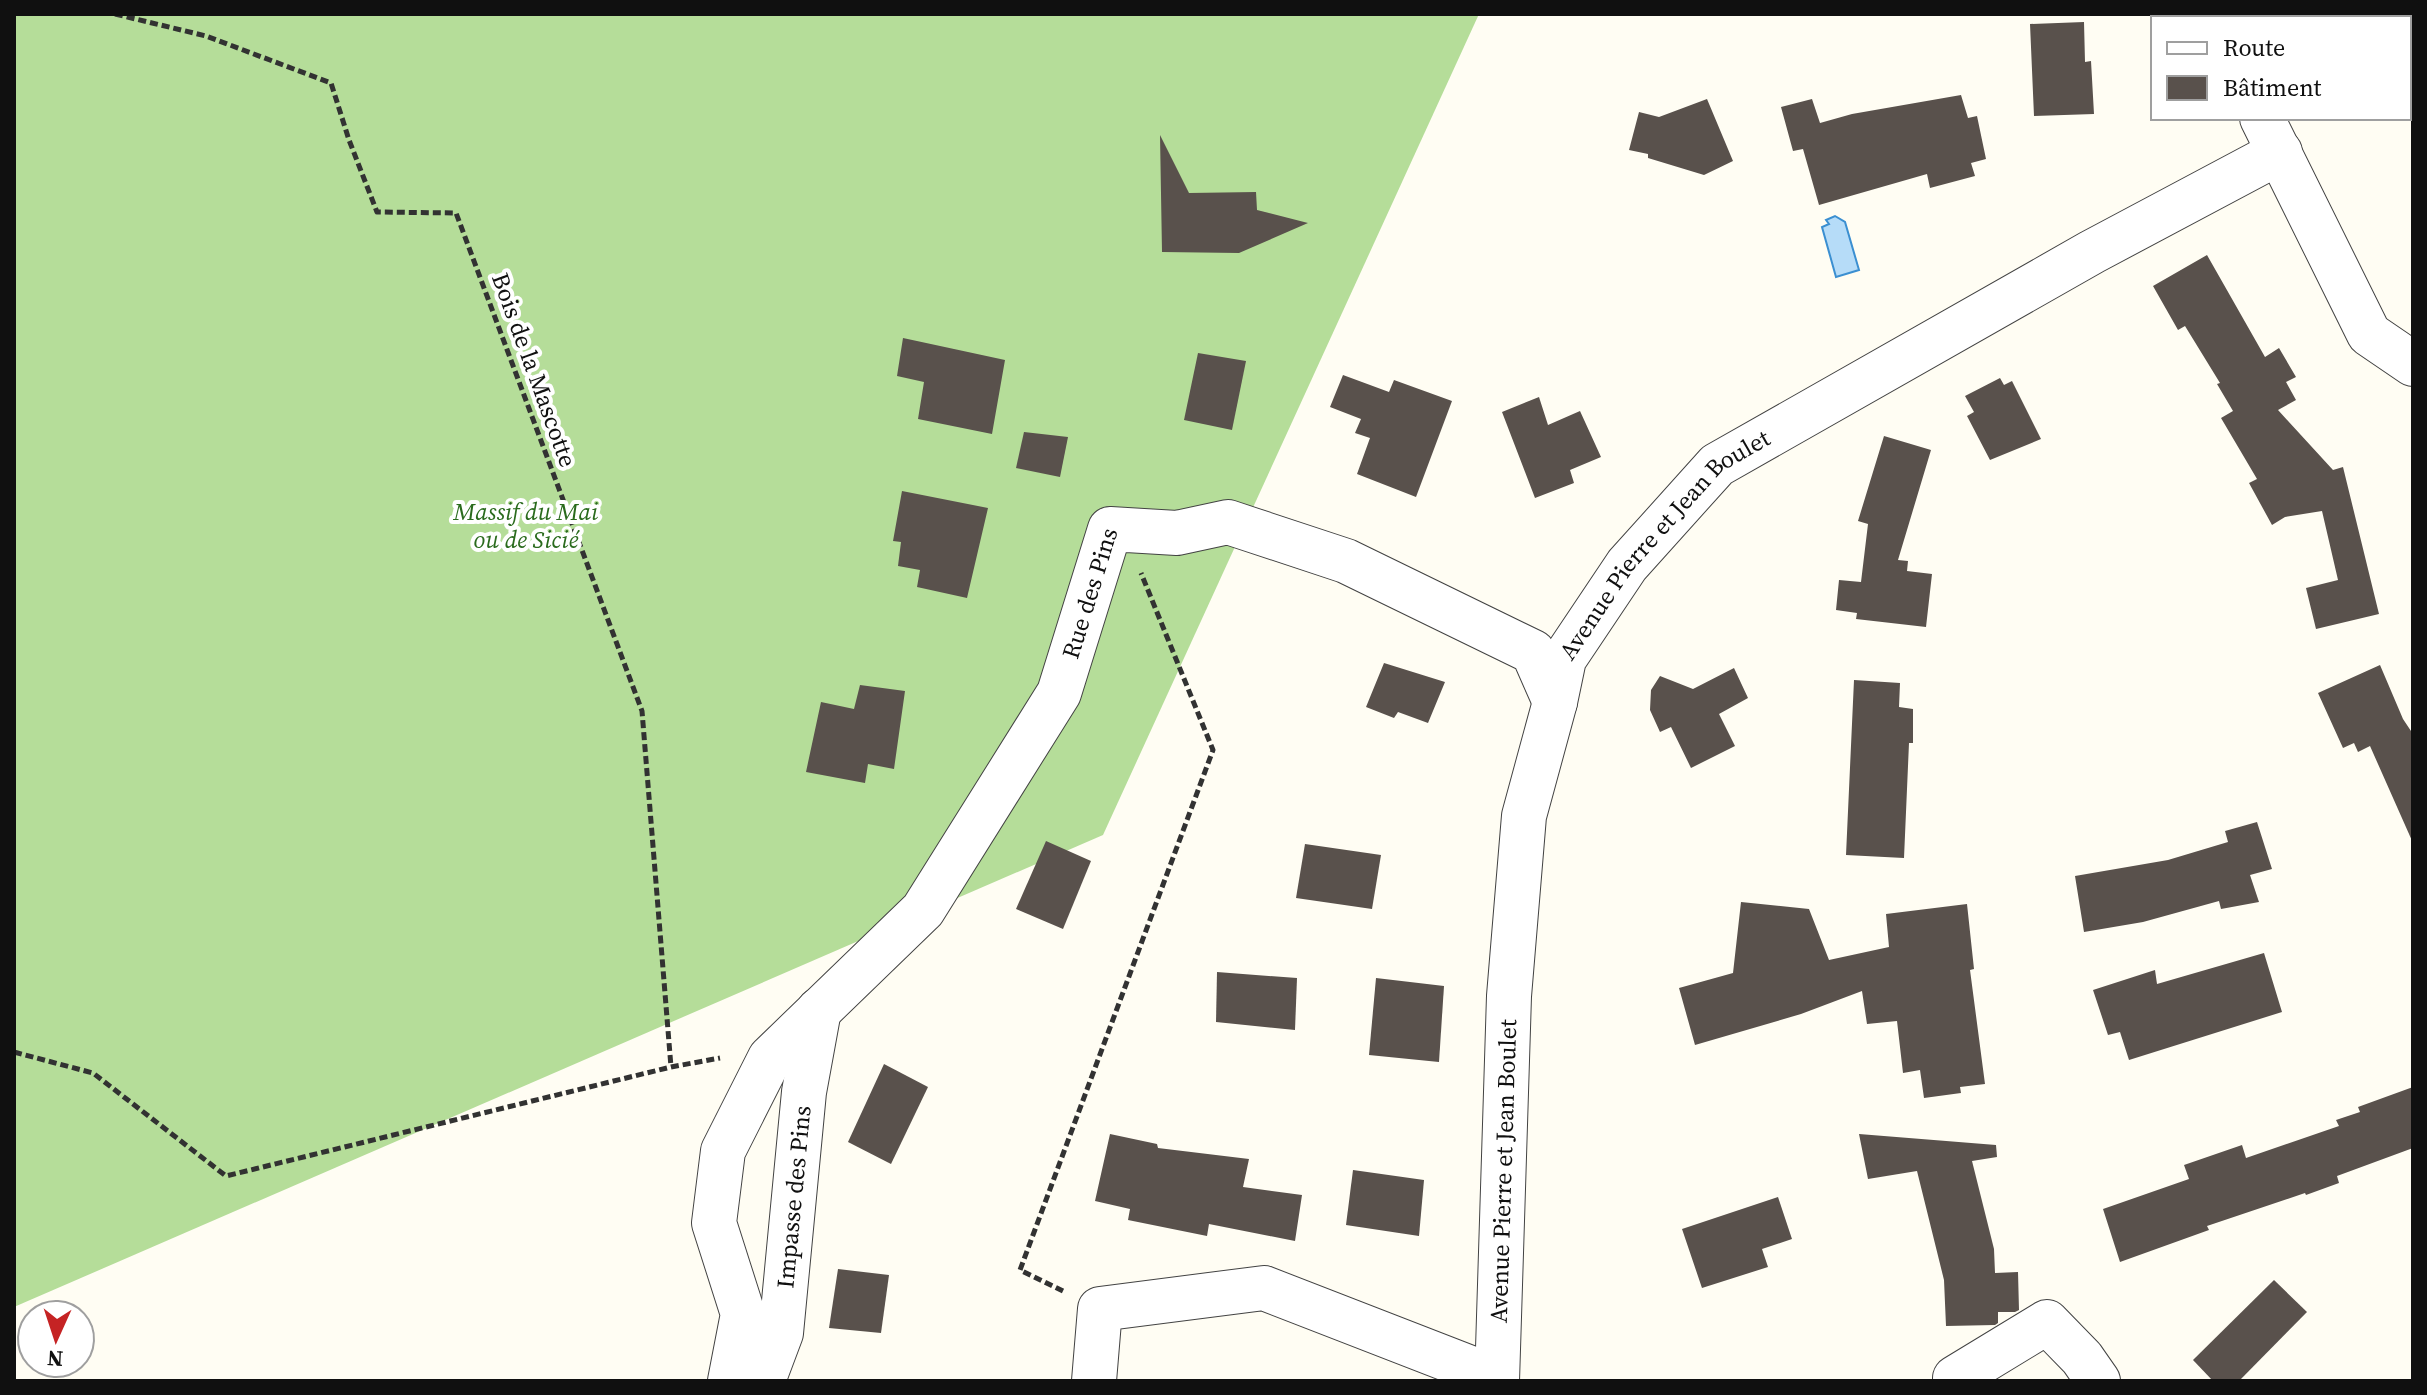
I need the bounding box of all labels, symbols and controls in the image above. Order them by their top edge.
legend [2151,16,2411,120]
text: Route [2223,31,2285,64]
text: Bâtiment [2223,71,2322,104]
street label: Bois de la Mascotte [484,268,585,471]
street label: Avenue Pierre et Jean Boulet [1551,421,1776,666]
park label: Massif du Mai ou de Sicié [453,495,599,556]
street label: Rue des Pins [1054,524,1125,663]
street label: Avenue Pierre et Jean Boulet [1482,1019,1524,1323]
street label: Impasse des Pins [768,1104,819,1290]
north arrow [16,1299,96,1379]
text: N [46,1344,64,1374]

